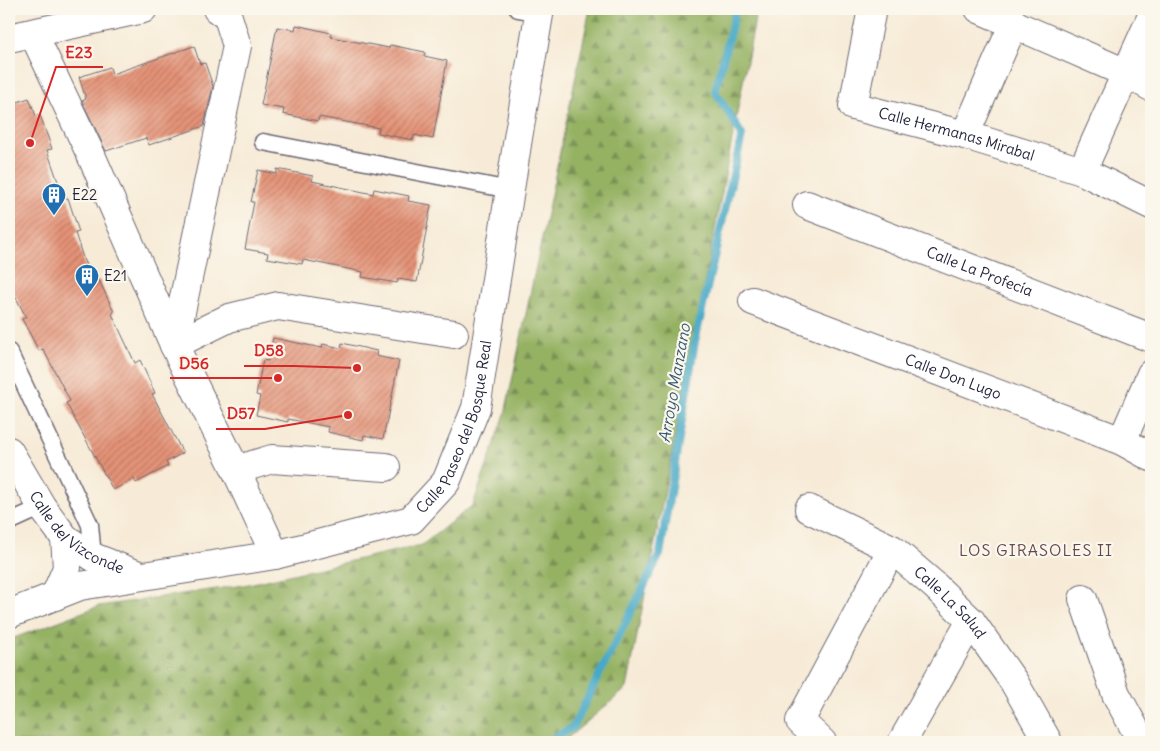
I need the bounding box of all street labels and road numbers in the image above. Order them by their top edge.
street label: Calle Hermanas Mirabal [876,103,1037,165]
street label: Calle La Profecía [924,242,1036,301]
street label: Calle Paseo del Bosque Real [412,339,495,517]
street label: Calle Don Lugo [902,350,1004,403]
street label: Calle del Vizconde [26,487,127,577]
street label: Calle La Salud [910,562,990,642]

